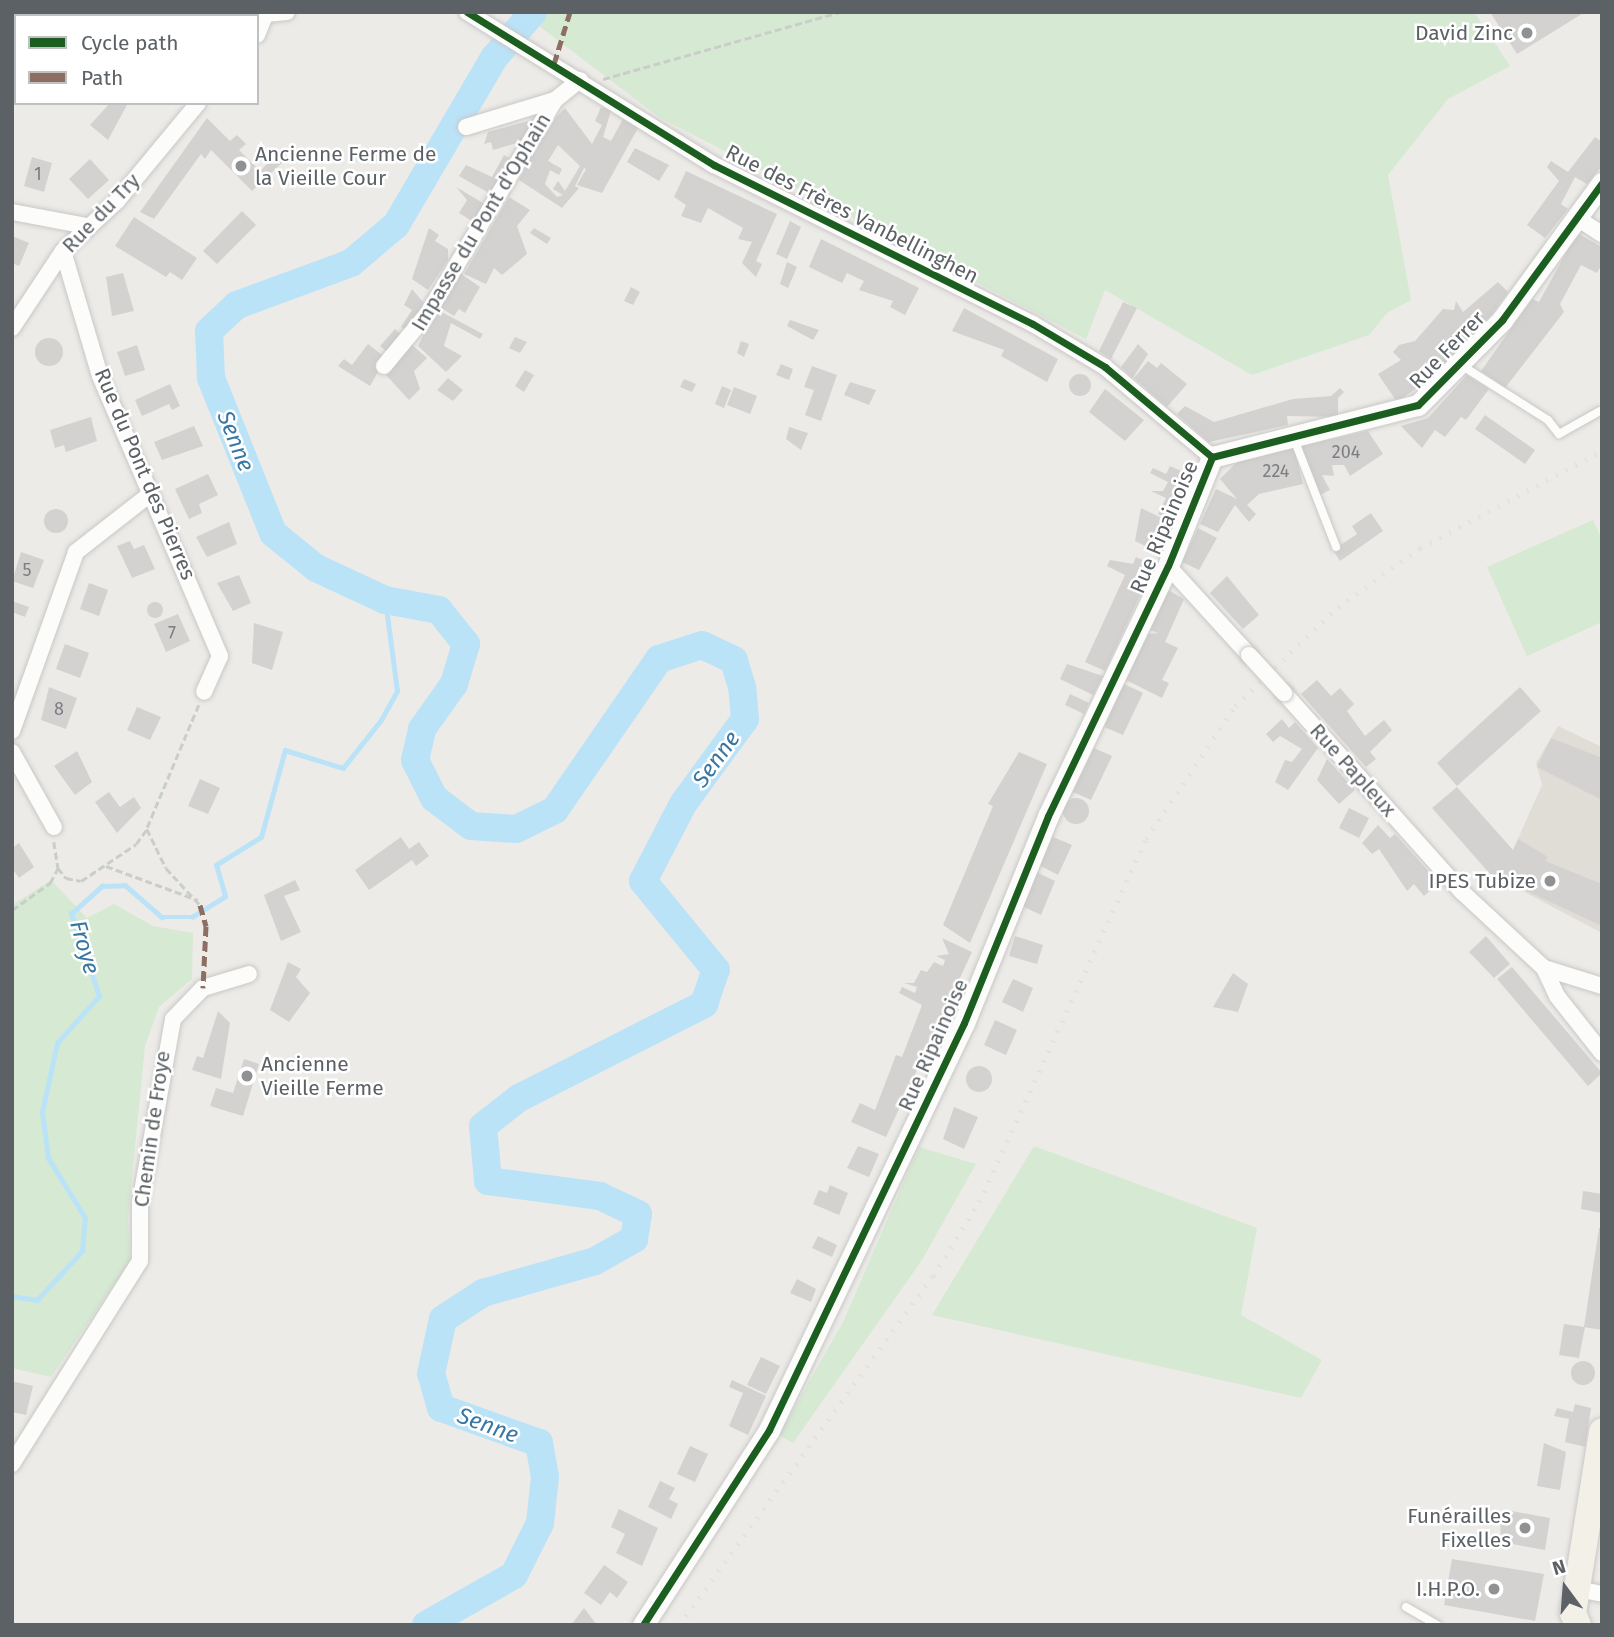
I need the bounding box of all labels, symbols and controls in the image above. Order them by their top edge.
legend [14,14,259,105]
place label: David Zinc [1415,20,1513,46]
marker: David Zinc [1519,25,1535,41]
text: Cycle path [81,30,179,56]
text: Path [81,65,123,91]
street label: Impasse du Pont d'Ophain [406,108,556,336]
street label: Rue des Frères Vanbellinghen [721,139,983,289]
place label: Ancienne Ferme de la Vieille Cour [255,141,437,191]
marker: Ancienne Ferme de la Vieille Cour [233,158,249,174]
house number: 1 [34,163,42,185]
street label: Rue du Try [57,168,145,258]
street label: Rue Ferrer [1404,306,1490,394]
street label: Rue du Pont des Pierres [89,364,201,584]
water label: Senne [211,407,261,475]
house number: 204 [1332,441,1360,463]
street label: Rue Ripainoise [1125,457,1203,597]
house number: 224 [1263,460,1289,482]
house number: 5 [22,559,32,581]
house number: 7 [168,622,176,644]
house number: 8 [54,698,64,720]
street label: Rue Papleux [1305,718,1401,822]
water label: Senne [686,725,746,793]
place label: IPES Tubize [1428,868,1536,894]
marker: IPES Tubize [1542,873,1558,889]
water label: Froye [64,917,106,977]
street label: Rue Ripainoise [893,975,973,1115]
street label: Chemin de Froye [129,1049,175,1209]
place label: Ancienne Vieille Ferme [261,1051,384,1101]
marker: Ancienne Vieille Ferme [239,1068,255,1084]
water label: Senne [454,1401,522,1449]
place label: Funérailles Fixelles [1407,1503,1511,1553]
marker: Funérailles Fixelles [1517,1520,1533,1536]
north arrow [1530,1553,1600,1623]
text: N [1550,1555,1568,1580]
place label: I.H.P.O. [1416,1576,1480,1602]
marker: I.H.P.O. [1486,1581,1502,1597]

